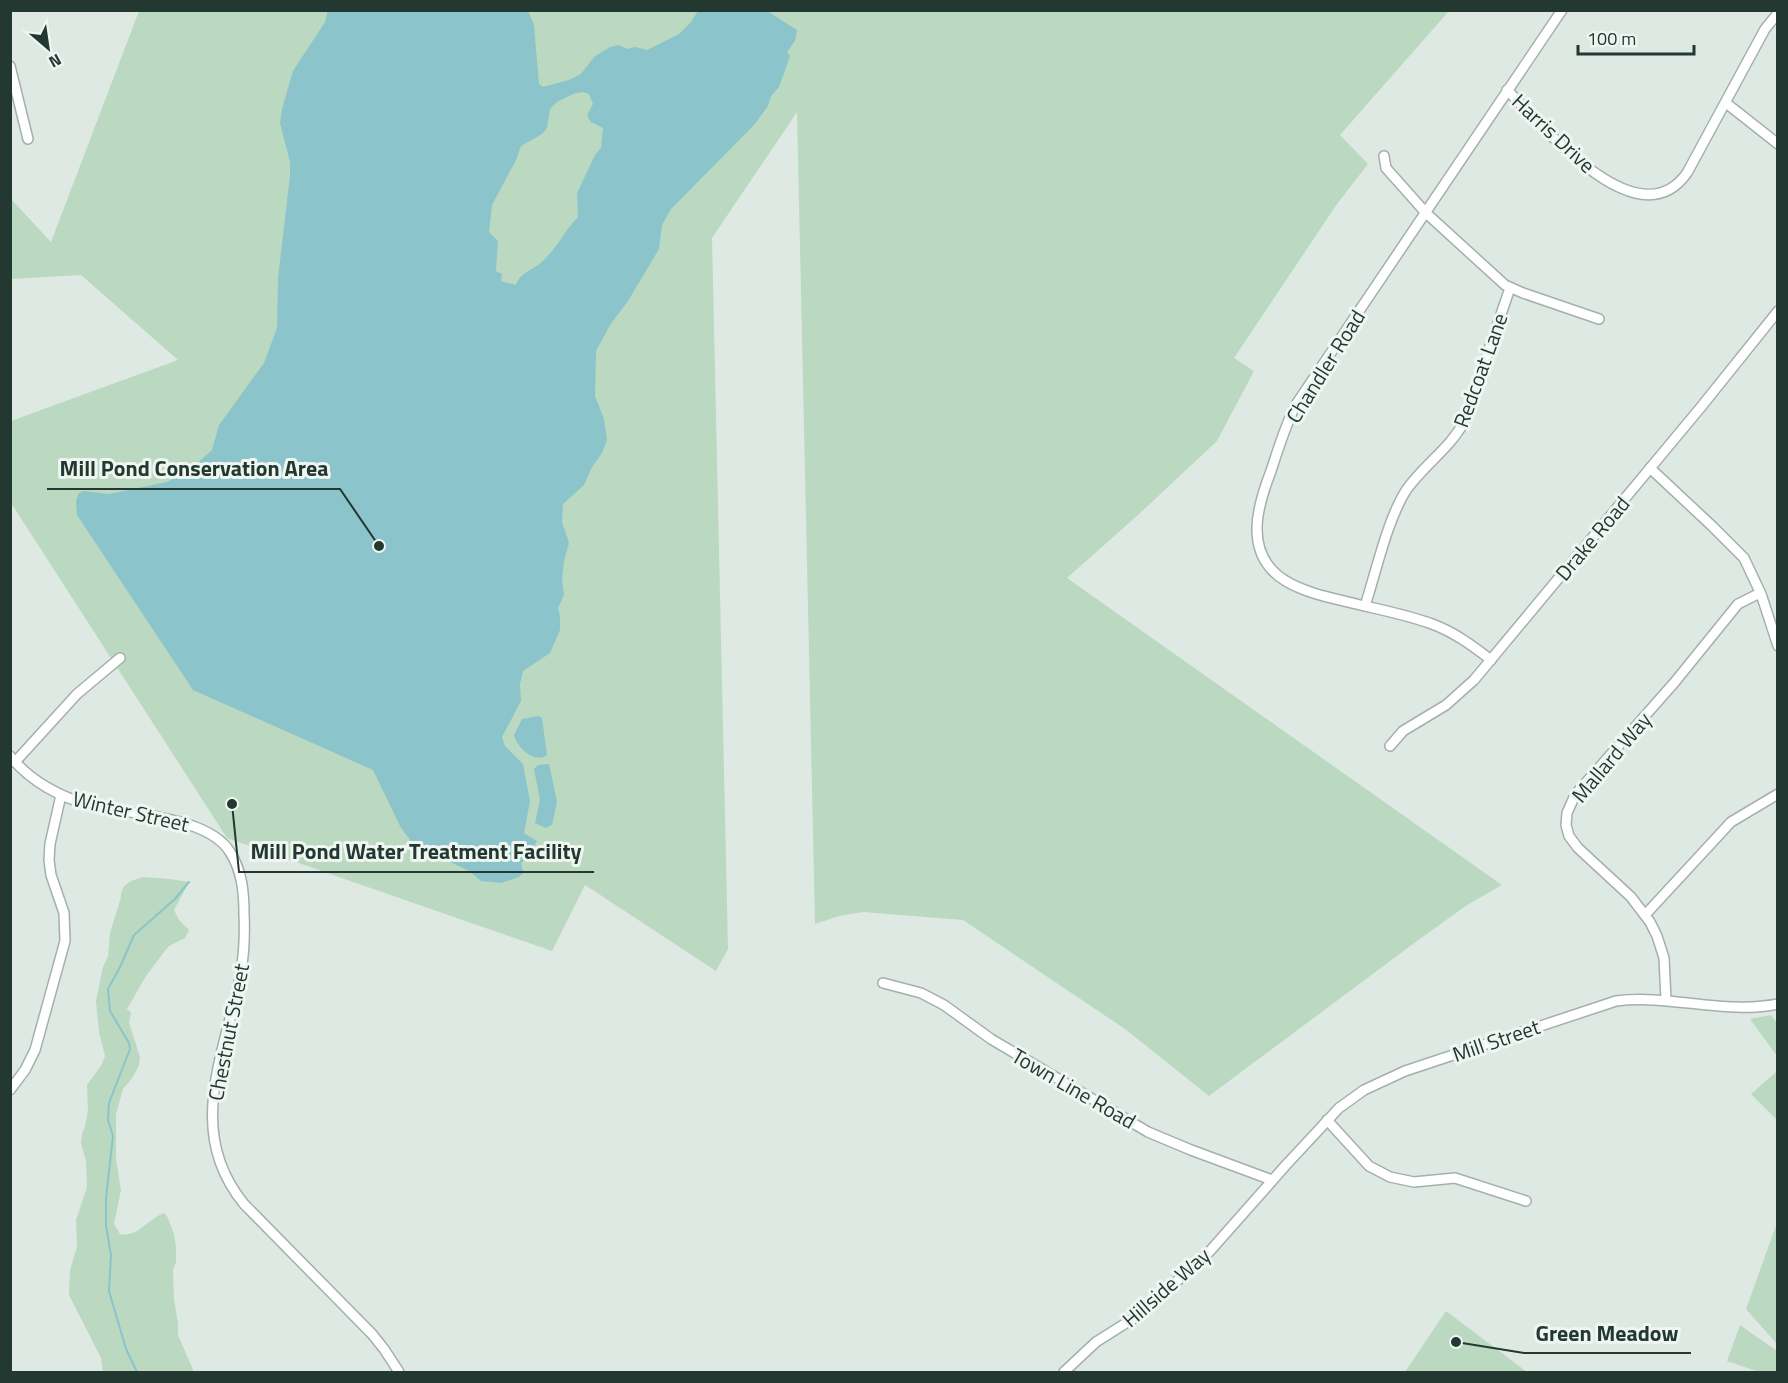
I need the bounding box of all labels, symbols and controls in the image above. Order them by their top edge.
north arrow [18,18,78,78]
scale bar [1578,18,1694,56]
text: 100 m [1587,25,1636,52]
text: N [45,48,66,74]
street label: Harris Drive [1505,86,1603,180]
street label: Chandler Road [1277,303,1373,429]
street label: Redcoat Lane [1445,308,1515,432]
callout: Mill Pond Conservation Area [47,449,340,489]
text: Mill Pond Conservation Area [60,451,328,485]
street label: Drake Road [1547,489,1637,587]
street label: Mallard Way [1563,705,1659,809]
street label: Winter Street [70,782,193,840]
callout: Mill Pond Water Treatment Facility [239,832,594,872]
text: Mill Pond Water Treatment Facility [250,834,582,868]
street label: Chestnut Street [199,960,257,1103]
street label: Mill Street [1448,1010,1545,1070]
street label: Town Line Road [1006,1039,1142,1137]
street label: Hillside Way [1115,1239,1217,1335]
callout: Green Meadow [1524,1313,1691,1353]
text: Green Meadow [1535,1316,1679,1350]

